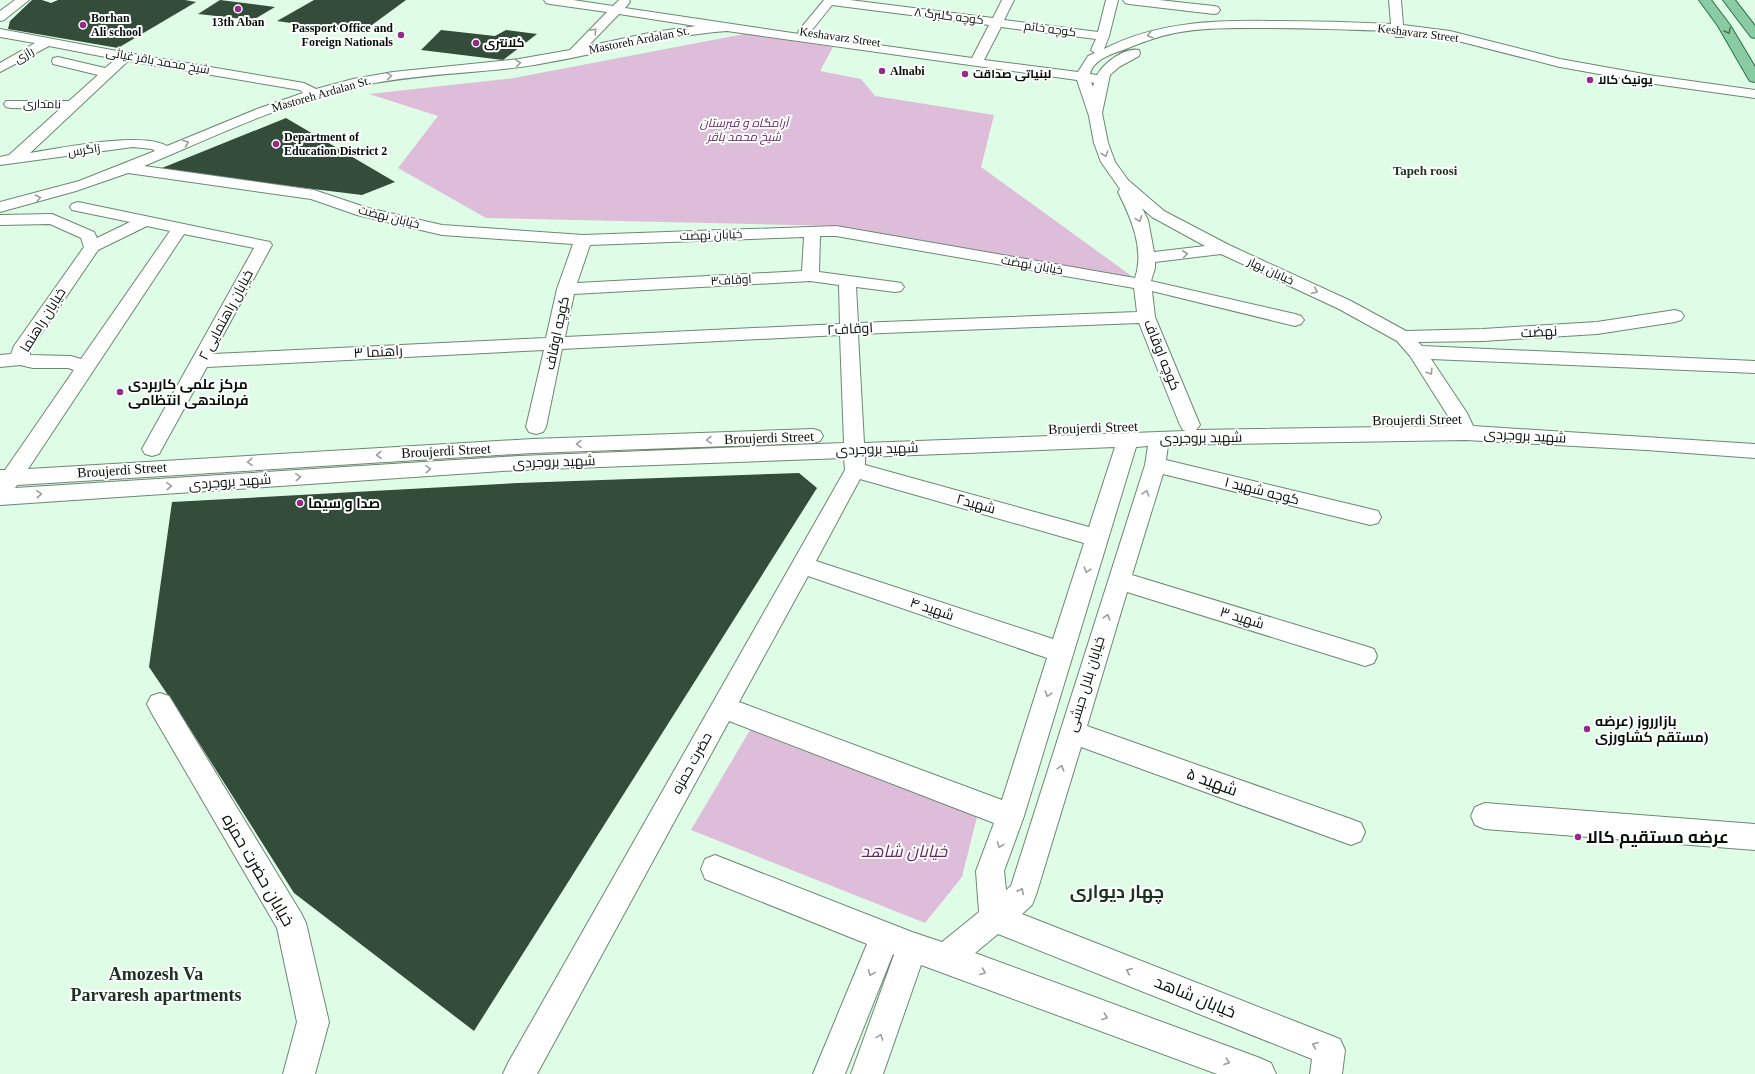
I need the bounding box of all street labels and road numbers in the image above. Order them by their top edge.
street label: کوچه گلبرگ ۸ [913,5,985,29]
street label: کوچه خاتم [1023,18,1077,42]
street label: Keshavarz Street [1377,21,1460,45]
street label: Mastoreh Ardalan St. [587,23,691,57]
street label: Keshavarz Street [799,24,882,50]
street label: رازی [12,44,36,66]
street label: شیخ محمد باقر غیاثی [105,45,211,78]
street label: Mastoreh Ardalan St. [270,73,372,115]
street label: نامداری [23,97,61,111]
street label: زاگرس [67,141,101,159]
street label: خیابان نهضت [357,203,421,231]
street label: خیابان نهضت [679,227,743,243]
street label: خیابان نهضت [1000,253,1064,277]
street label: خیابان بهار [1245,254,1296,288]
street label: خیابان راهنمایی ۲ [196,267,256,363]
street label: اوقاف۳ [710,272,752,288]
street label: خیابان راهنما [17,285,69,355]
street label: کوچه اوقاف [542,295,574,372]
street label: کوچه اوقاف [1139,318,1183,393]
street label: اوقاف۲ [827,320,873,338]
street label: نهضت [1520,324,1558,340]
street label: راهنما ۳ [353,343,403,361]
street label: Broujerdi Street [1372,412,1462,428]
street label: Broujerdi Street [1048,419,1138,437]
street label: شهید بروجردی [1483,426,1567,446]
street label: Broujerdi Street [724,429,814,447]
street label: شهید بروجردی [1159,430,1243,446]
street label: شهید بروجردی [835,440,919,458]
street label: Broujerdi Street [401,441,491,461]
street label: شهید بروجردی [512,453,596,471]
street label: Broujerdi Street [77,459,167,481]
street label: شهید بروجردی [188,472,272,492]
street label: کوچه شهید ۱ [1223,474,1301,509]
street label: شهید۲ [955,491,997,517]
street label: شهید ۴ [908,595,956,623]
street label: شهید ۳ [1218,604,1266,632]
street label: خیابان بلال حبشی [1064,634,1109,734]
street label: حضرت حمزه [669,730,715,796]
street label: شهید ۵ [1184,764,1240,801]
street label: خیابان حضرت حمزه [217,810,298,930]
street label: خیابان شاهد [1151,972,1239,1023]

